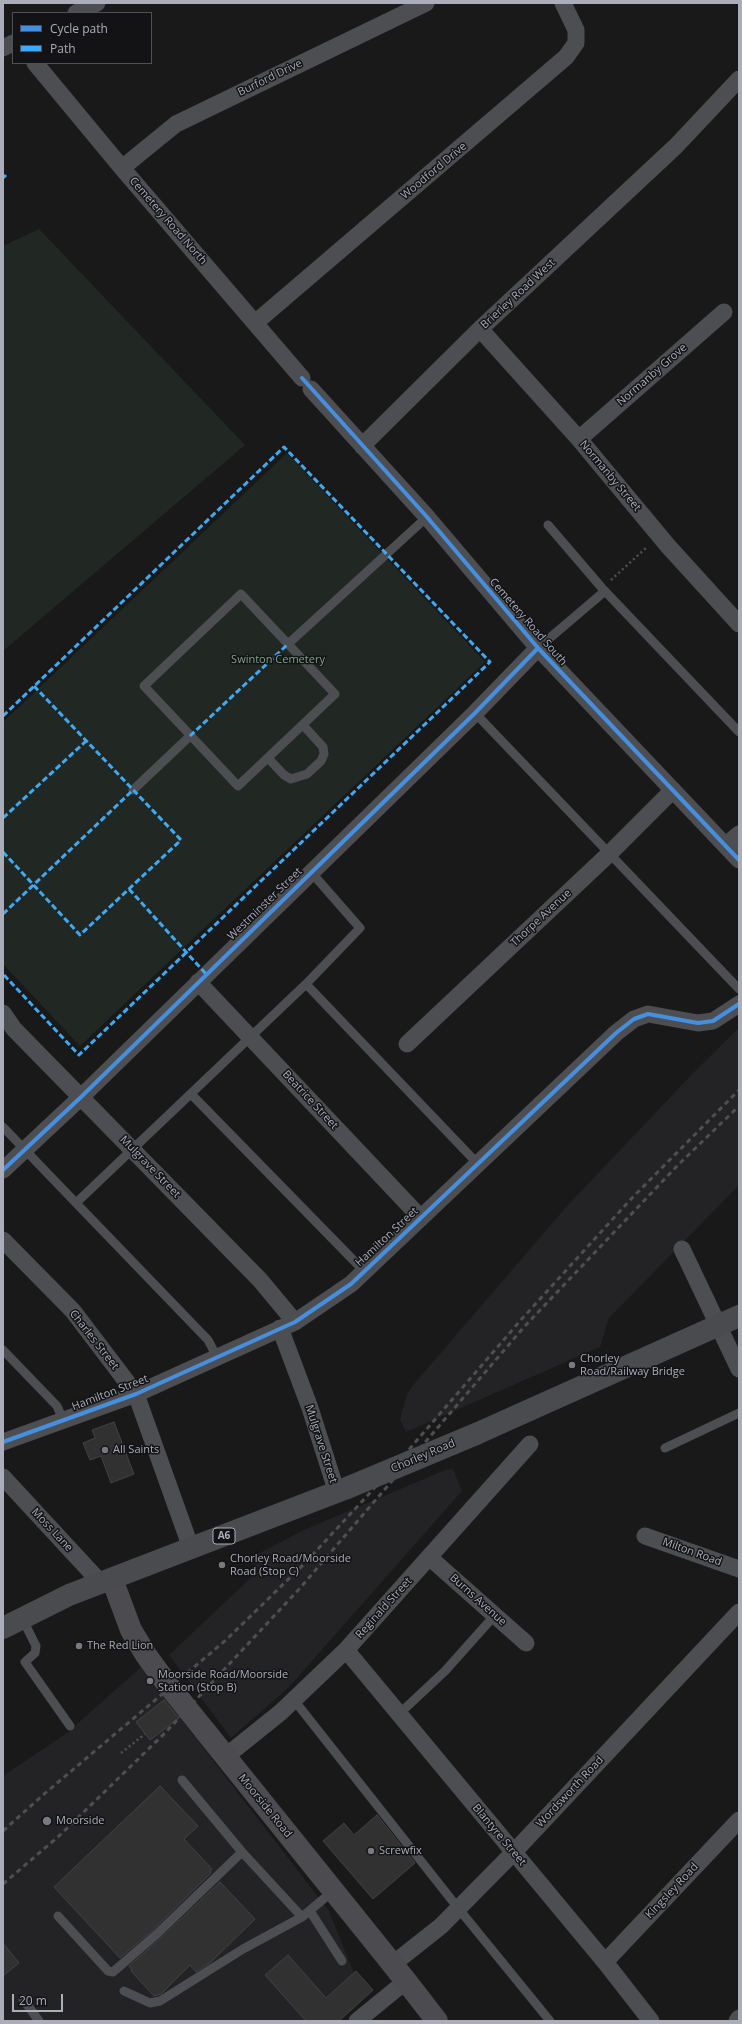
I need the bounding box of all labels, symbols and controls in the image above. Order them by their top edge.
legend [12,12,152,64]
text: Cycle path [50,20,108,37]
text: Path [50,40,76,57]
street label: Burford Drive [236,57,304,99]
street label: Woodford Drive [399,140,469,202]
street label: Cemetery Road North [126,175,210,267]
street label: Brierley Road West [478,256,558,332]
street label: Normanby Grove [614,341,690,409]
street label: Normanby Street [577,438,643,514]
street label: Cemetery Road South [486,576,570,668]
park label: Swinton Cemetery [231,653,325,667]
street label: Westminster Street [225,865,305,943]
street label: Thorpe Avenue [508,887,574,949]
street label: Beatrice Street [279,1068,341,1132]
street label: Mulgrave Street [117,1133,183,1201]
street label: Hamilton Street [353,1205,421,1269]
street label: Charles Street [67,1308,121,1372]
place label: Chorley Road/Railway Bridge [580,1352,685,1378]
marker: Chorley Road/Railway Bridge [567,1360,577,1370]
street label: Hamilton Street [70,1372,150,1414]
street label: Mulgrave Street [302,1403,340,1485]
street label: Chorley Road [389,1437,457,1475]
place label: All Saints [113,1443,159,1457]
marker: All Saints [100,1445,110,1455]
street label: Moss Lane [29,1506,75,1554]
road number: A6 [213,1528,235,1544]
street label: Milton Road [661,1535,723,1569]
place label: Chorley Road/Moorside Road (Stop C) [230,1552,351,1578]
marker: Chorley Road/Moorside Road (Stop C) [217,1560,227,1570]
street label: Burns Avenue [447,1571,509,1629]
street label: Reginald Street [353,1575,415,1641]
place label: The Red Lion [87,1639,153,1653]
marker: The Red Lion [74,1641,84,1651]
place label: Moorside Road/Moorside Station (Stop B) [158,1668,288,1694]
marker: Moorside Road/Moorside Station (Stop B) [145,1676,155,1686]
street label: Wordsworth Road [534,1754,606,1830]
street label: Moorside Road [235,1772,295,1840]
street label: Blantyre Street [469,1801,529,1869]
place label: Moorside [56,1814,105,1828]
marker: Moorside [41,1815,53,1827]
place label: Screwfix [379,1844,422,1858]
marker: Screwfix [366,1846,376,1856]
street label: Kingsley Road [643,1861,701,1921]
scale bar [14,1986,65,2012]
text: 20 m [19,1992,47,2009]

